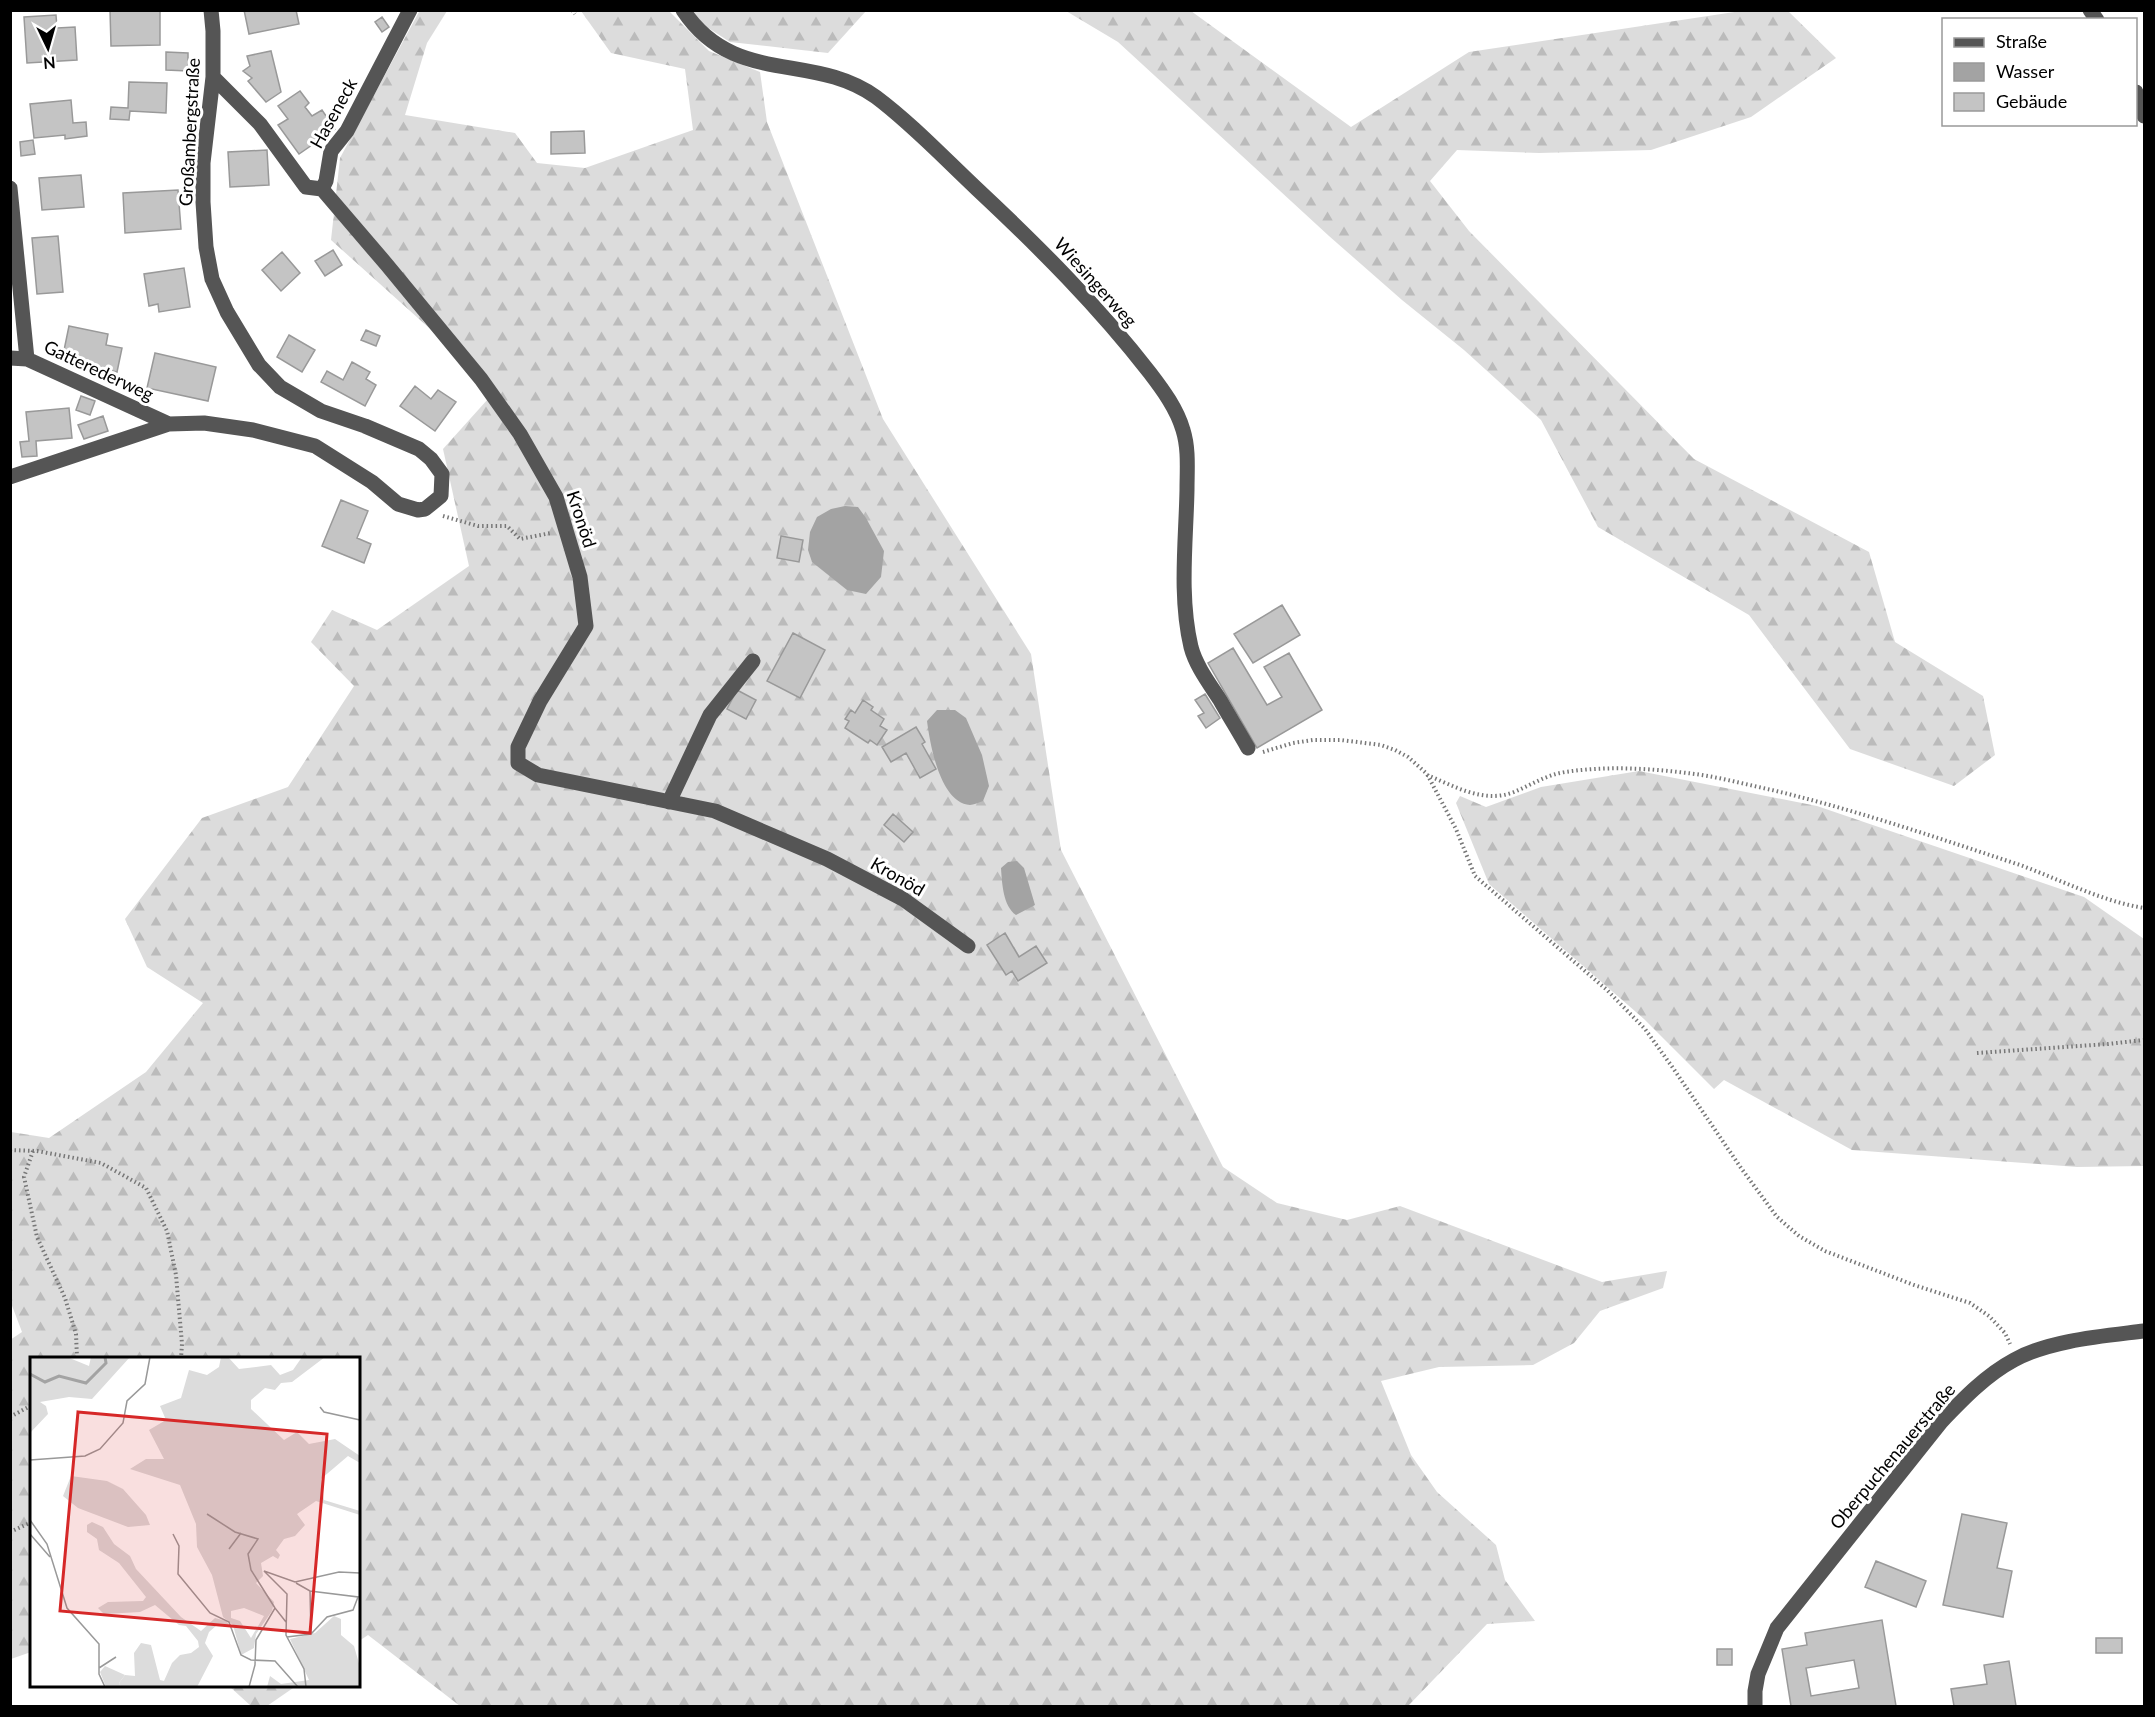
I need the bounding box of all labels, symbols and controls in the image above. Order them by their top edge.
north arrow [18,18,78,78]
legend [1942,18,2137,126]
text: Straße [1996,30,2047,52]
text: N [42,53,56,73]
street label: Großambergstraße [174,57,204,207]
text: Wasser [1996,60,2055,82]
street label: Haseneck [305,73,362,152]
text: Gebäude [1996,90,2067,112]
street label: Wiesingerweg [1050,233,1142,331]
street label: Gatterederweg [41,335,157,405]
street label: Kronöd [562,488,602,550]
street label: Kronöd [867,852,929,900]
inset map [30,1357,360,1687]
street label: Oberpuchenauerstraße [1825,1379,1959,1533]

